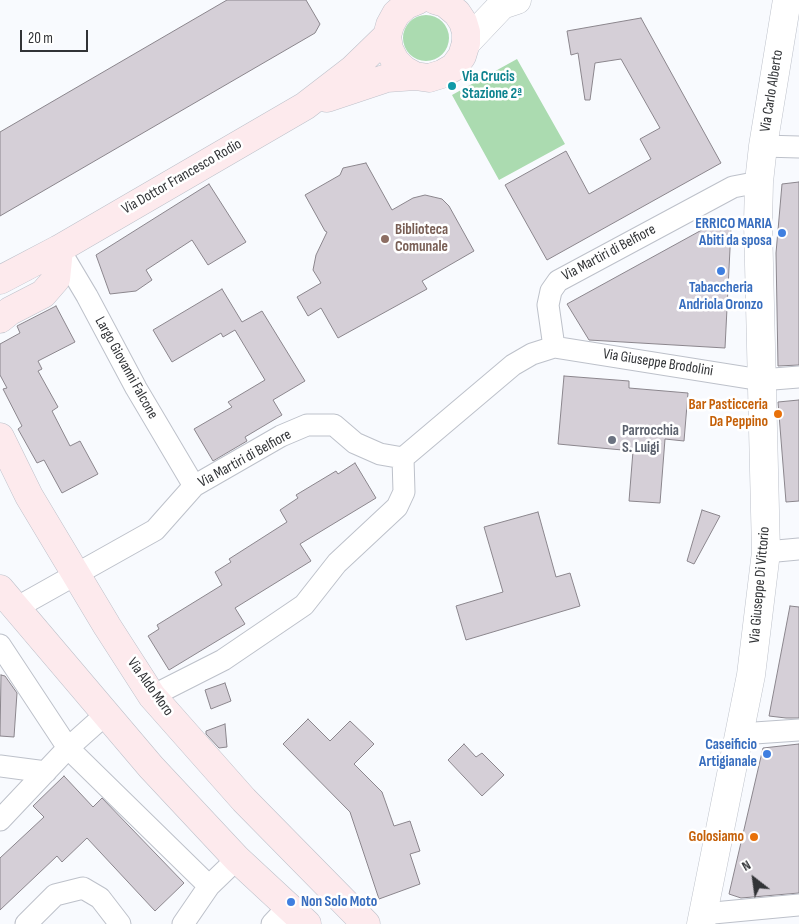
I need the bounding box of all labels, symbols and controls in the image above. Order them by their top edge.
scale bar [22,20,90,52]
text: 20 m [28,29,53,48]
street label: Via Carlo Alberto [757,49,787,133]
place label: Via Crucis Stazione 2ª [462,68,522,103]
marker: Via Crucis Stazione 2ª [446,80,458,92]
street label: Via Dottor Francesco Rodio [119,135,245,219]
place label: ERRICO MARIA Abiti da sposa [695,215,772,250]
place label: Biblioteca Comunale [395,221,448,256]
street label: Via Martiri di Belfiore [559,221,659,285]
marker: ERRICO MARIA Abiti da sposa [776,227,788,239]
marker: Biblioteca Comunale [379,233,391,245]
marker: Tabaccheria Andriola Oronzo [715,265,727,277]
place label: Tabaccheria Andriola Oronzo [679,279,763,314]
street label: Largo Giovanni Falcone [90,314,162,422]
street label: Via Giuseppe Brodolini [602,345,714,381]
place label: Bar Pasticceria Da Peppino [688,396,768,431]
marker: Bar Pasticceria Da Peppino [772,408,784,420]
place label: Parrocchia S. Luigi [622,422,679,457]
street label: Via Martiri di Belfiore [195,426,295,492]
marker: Parrocchia S. Luigi [606,434,618,446]
street label: Via Giuseppe Di Vittorio [746,526,774,644]
street label: Via Aldo Moro [123,654,177,720]
place label: Caseificio Artigianale [699,736,757,771]
marker: Caseificio Artigianale [761,748,773,760]
place label: Golosiamo [689,828,744,846]
marker: Golosiamo [748,831,760,843]
north arrow [729,854,779,904]
text: N [739,856,754,875]
place label: Non Solo Moto [301,893,377,911]
marker: Non Solo Moto [285,896,297,908]

